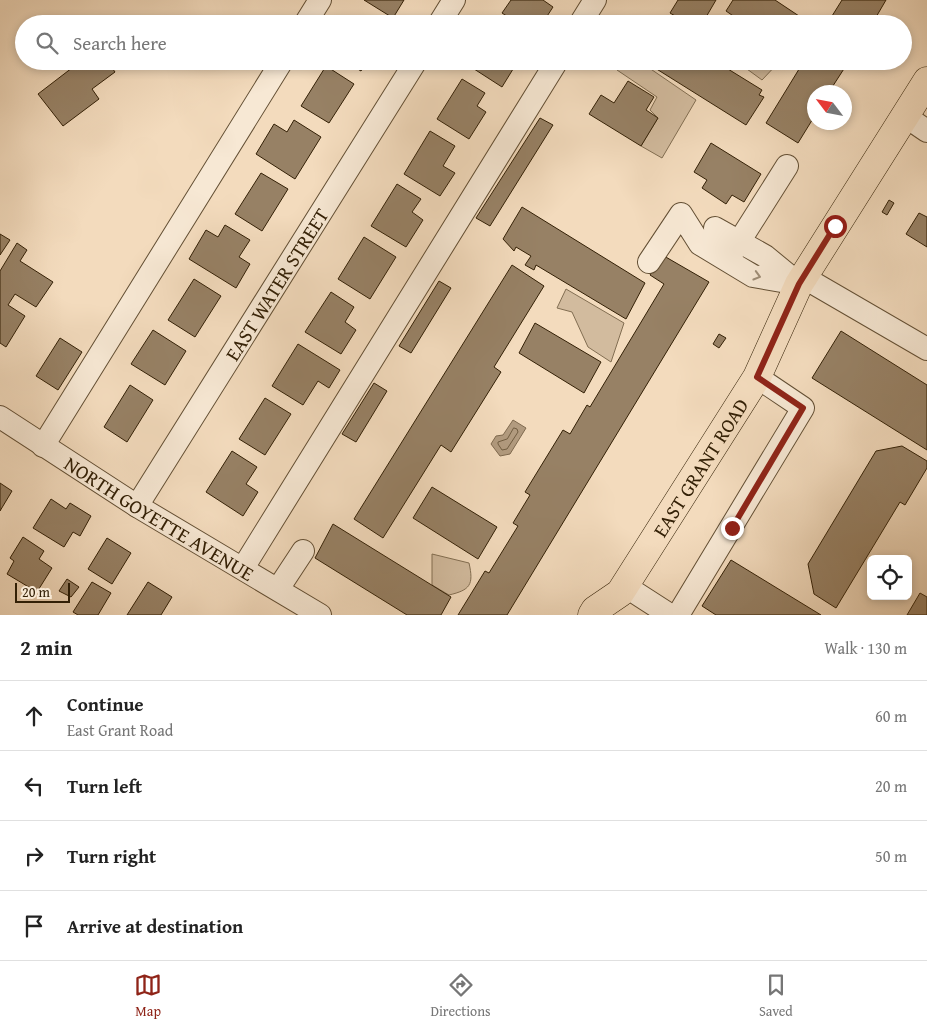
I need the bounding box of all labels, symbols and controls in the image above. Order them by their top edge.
search box [15,15,912,70]
icon: search [33,29,61,57]
text: Search here [73,29,167,57]
north arrow [807,85,852,130]
street label: EAST WATER STREET [217,202,335,366]
route start [824,215,847,238]
one-way arrow [752,270,760,280]
street label: EAST GRANT ROAD [645,392,755,542]
street label: NORTH GOYETTE AVENUE [59,448,260,587]
route end [721,517,744,540]
map controls [867,555,912,600]
button: locate [867,555,912,600]
scale bar [15,580,70,603]
text: 20 m [22,582,50,602]
text: 2 min [20,632,72,663]
text: Walk · 130 m [824,636,907,660]
text: Continue [67,690,144,718]
icon: ahead [20,702,48,730]
text: 60 m [875,704,907,728]
text: East Grant Road [67,718,173,742]
icon: left [20,772,48,800]
text: Turn left [67,772,142,800]
text: 20 m [875,774,907,798]
icon: right [20,842,48,870]
text: Turn right [67,842,156,870]
text: 50 m [875,844,907,868]
icon: arrive [20,912,48,940]
text: Arrive at destination [67,912,243,940]
tab: Map [134,971,162,1021]
tab: Directions [430,971,491,1021]
tab: Saved [759,971,793,1021]

